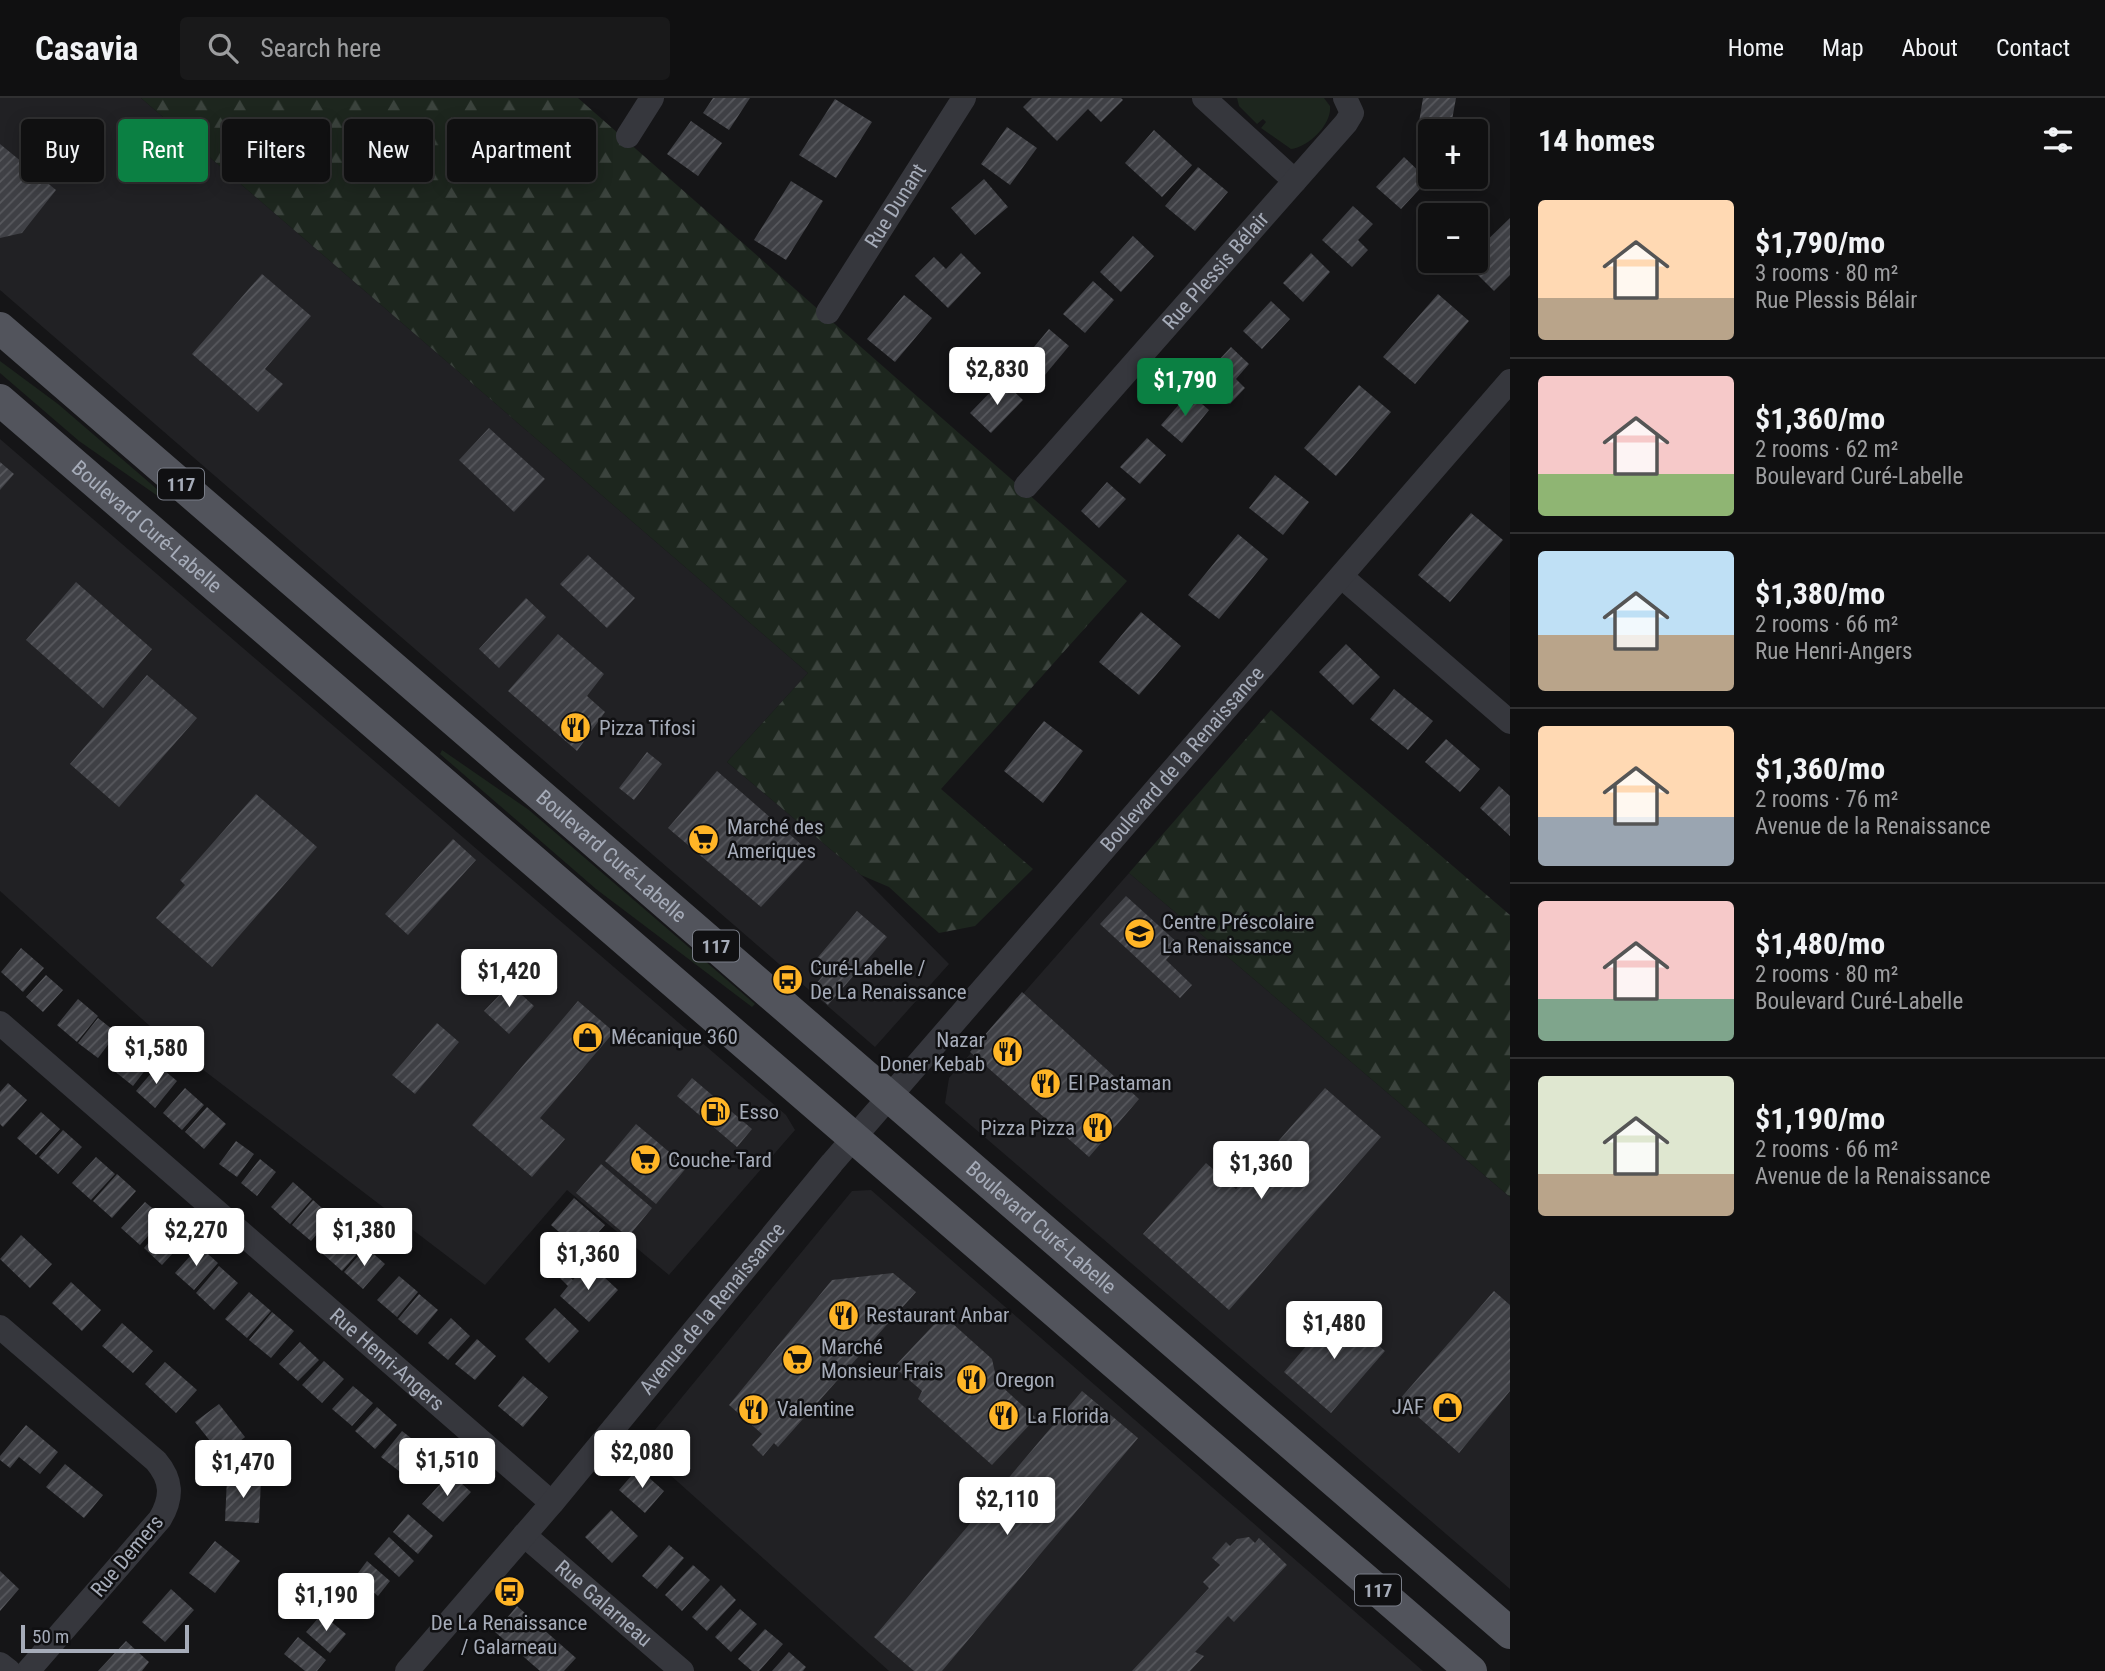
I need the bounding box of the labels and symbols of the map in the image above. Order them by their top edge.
street label: Rue Dunant [860,159,931,252]
street label: Rue Plessis Bélair [1158,207,1274,334]
pin: $2,830 [940,348,1054,407]
pin: $1,790 [1128,358,1242,418]
street label: Boulevard Curé-Labelle [67,456,227,598]
road number: 117 [158,468,204,500]
street label: Boulevard de la Renaissance [1096,662,1269,856]
restaurant icon: Pizza Tifosi [559,711,593,745]
place label: Pizza Tifosi [599,716,696,740]
street label: Boulevard Curé-Labelle [532,785,691,928]
place label: Marché des Ameriques [727,815,823,863]
supermarket icon: Marché des Ameriques [687,822,721,856]
place label: Centre Préscolaire La Renaissance [1162,910,1314,958]
school or university icon: Centre Préscolaire La Renaissance [1122,917,1156,951]
road number: 117 [693,930,739,961]
pin: $1,420 [452,950,566,1009]
place label: Curé-Labelle / De La Renaissance [810,956,967,1004]
bus stop icon: Curé-Labelle / De La Renaissance [770,963,804,997]
shop icon: Mécanique 360 [571,1020,605,1054]
place label: Mécanique 360 [611,1025,738,1049]
pin: $1,580 [99,1026,213,1086]
place label: Nazar Doner Kebab [879,1028,985,1076]
restaurant icon: Nazar Doner Kebab [991,1035,1025,1069]
restaurant icon: El Pastaman [1028,1066,1062,1100]
place label: El Pastaman [1068,1071,1172,1095]
fuel station icon: Esso [699,1095,733,1129]
place label: Esso [739,1100,779,1124]
restaurant icon: Pizza Pizza [1081,1111,1115,1145]
place label: Pizza Pizza [980,1116,1075,1140]
pin: $1,360 [1204,1142,1318,1201]
supermarket icon: Couche-Tard [628,1143,662,1177]
place label: Couche-Tard [668,1148,772,1172]
street label: Boulevard Curé-Labelle [961,1156,1121,1299]
pin: $2,270 [139,1208,253,1268]
pin: $1,380 [307,1208,421,1268]
street label: Avenue de la Renaissance [635,1218,790,1399]
pin: $1,360 [531,1232,645,1292]
restaurant icon: Restaurant Anbar [826,1298,860,1332]
pin: $1,480 [1277,1302,1391,1361]
street label: Rue Henri-Angers [325,1303,449,1416]
place label: Restaurant Anbar [866,1303,1009,1327]
place label: Marché Monsieur Frais [821,1335,943,1383]
supermarket icon: Marché Monsieur Frais [781,1342,815,1376]
restaurant icon: Oregon [955,1363,989,1397]
place label: Oregon [995,1368,1055,1392]
shop icon: JAF [1430,1390,1464,1424]
restaurant icon: Valentine [737,1392,771,1426]
place label: JAF [1392,1395,1424,1419]
place label: Valentine [777,1397,854,1421]
restaurant icon: La Florida [987,1399,1021,1433]
place label: La Florida [1027,1404,1109,1428]
pin: $2,080 [585,1430,699,1490]
pin: $1,510 [390,1438,504,1498]
pin: $1,470 [186,1440,300,1500]
pin: $2,110 [950,1478,1064,1537]
street label: Rue Demers [86,1510,168,1602]
street label: Rue Galarneau [550,1555,657,1652]
pin: $1,190 [269,1574,383,1633]
bus stop icon: De La Renaissance / Galarneau [492,1574,526,1608]
road number: 117 [1355,1574,1401,1606]
place label: De La Renaissance / Galarneau [431,1611,587,1659]
scale bar [21,1622,189,1654]

